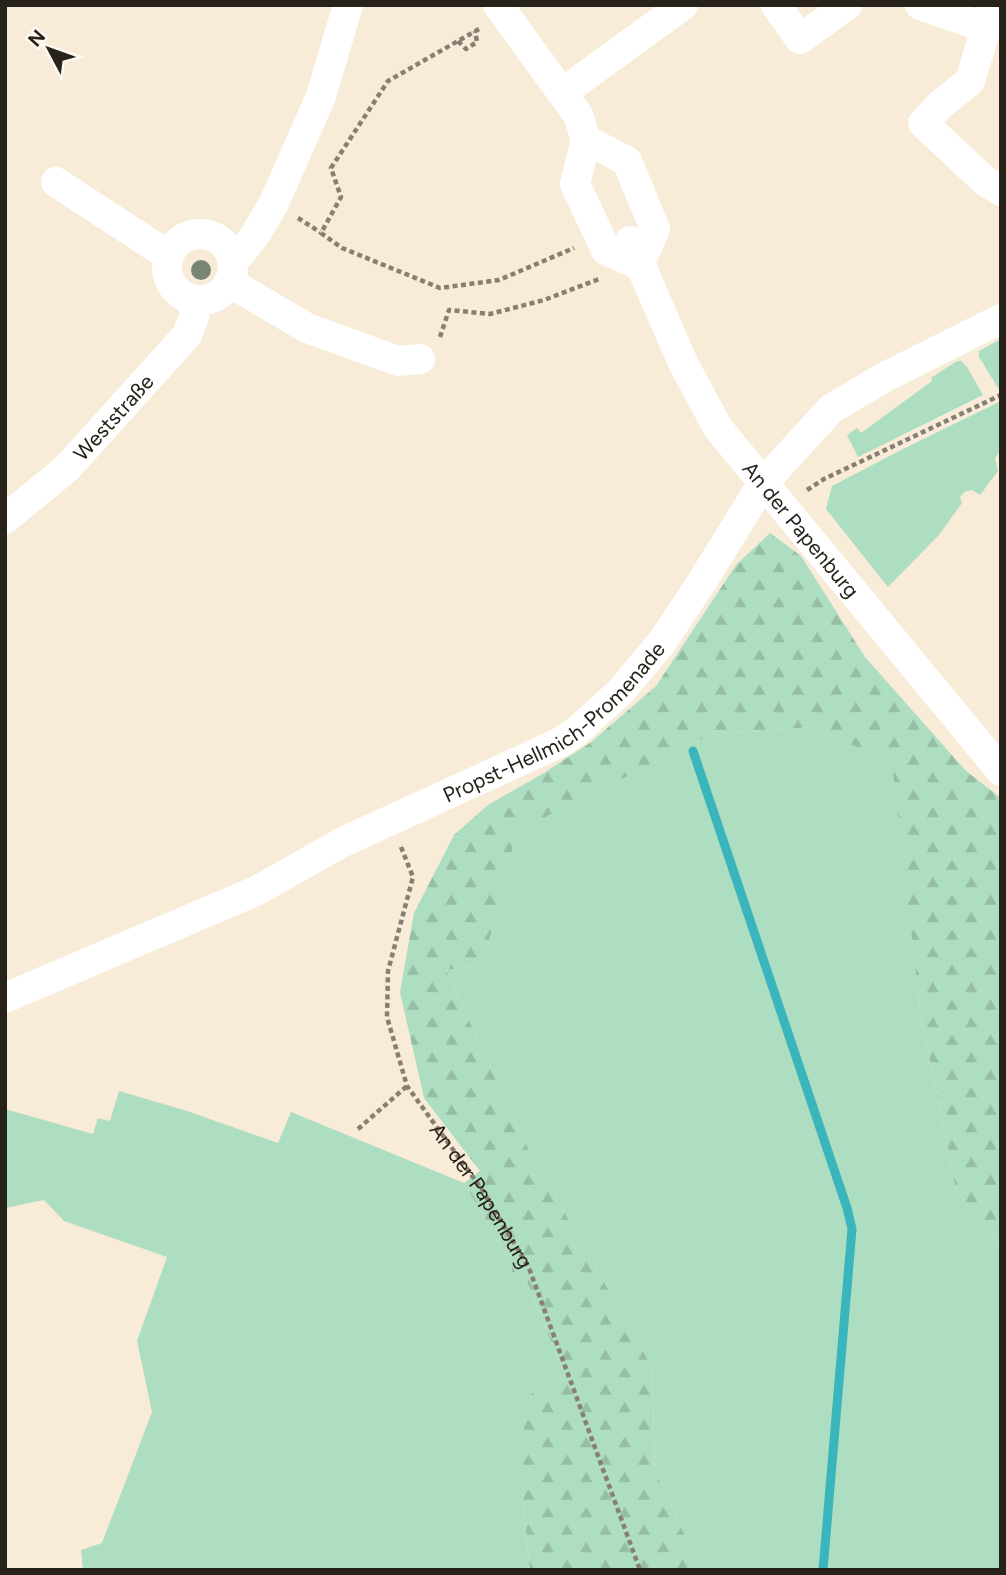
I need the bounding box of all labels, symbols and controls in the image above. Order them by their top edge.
north arrow [14,14,84,84]
text: N [23,25,50,51]
street label: Weststraße [68,369,158,465]
street label: An der Papenburg [738,456,865,602]
street label: Propst-Hellmich-Promenade [439,636,670,807]
street label: An der Papenburg [425,1118,539,1272]

